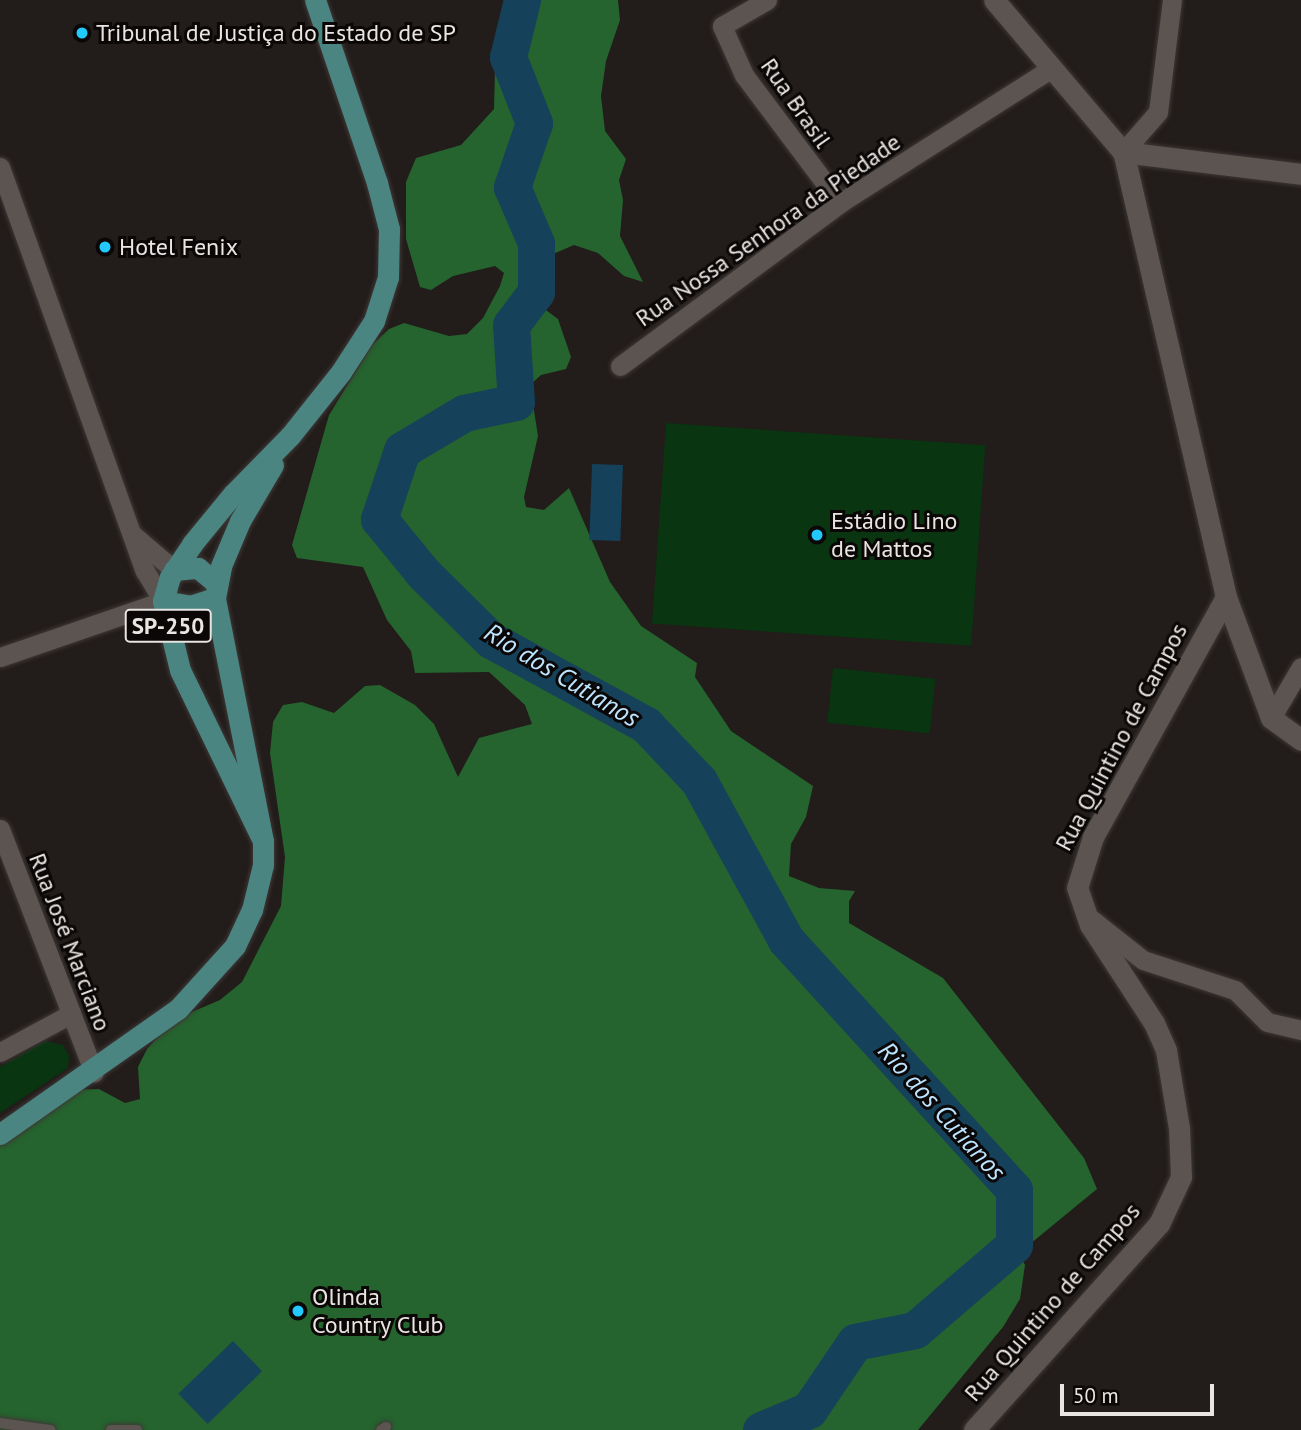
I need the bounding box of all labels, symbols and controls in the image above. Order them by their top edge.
place label: Tribunal de Justiça do Estado de SP [96,19,456,47]
marker: Tribunal de Justiça do Estado de SP [74,25,90,41]
street label: Rua Brasil [755,53,837,153]
street label: Rua Nossa Senhora da Piedade [630,127,906,333]
place label: Hotel Fenix [119,233,238,261]
marker: Hotel Fenix [97,239,113,255]
place label: Estádio Lino de Mattos [831,507,957,563]
marker: Estádio Lino de Mattos [809,527,825,543]
road number: SP-250 [124,606,212,646]
water label: Rio dos Cutianos [479,616,645,734]
street label: Rua Quintino de Campos [1049,618,1193,856]
street label: Rua José Marciano [23,849,117,1035]
water label: Rio dos Cutianos [872,1035,1012,1187]
street label: Rua Quintino de Campos [958,1197,1146,1407]
place label: Olinda Country Club [312,1283,444,1339]
marker: Olinda Country Club [290,1303,306,1319]
scale bar [1063,1370,1217,1414]
text: 50 m [1073,1382,1119,1409]

